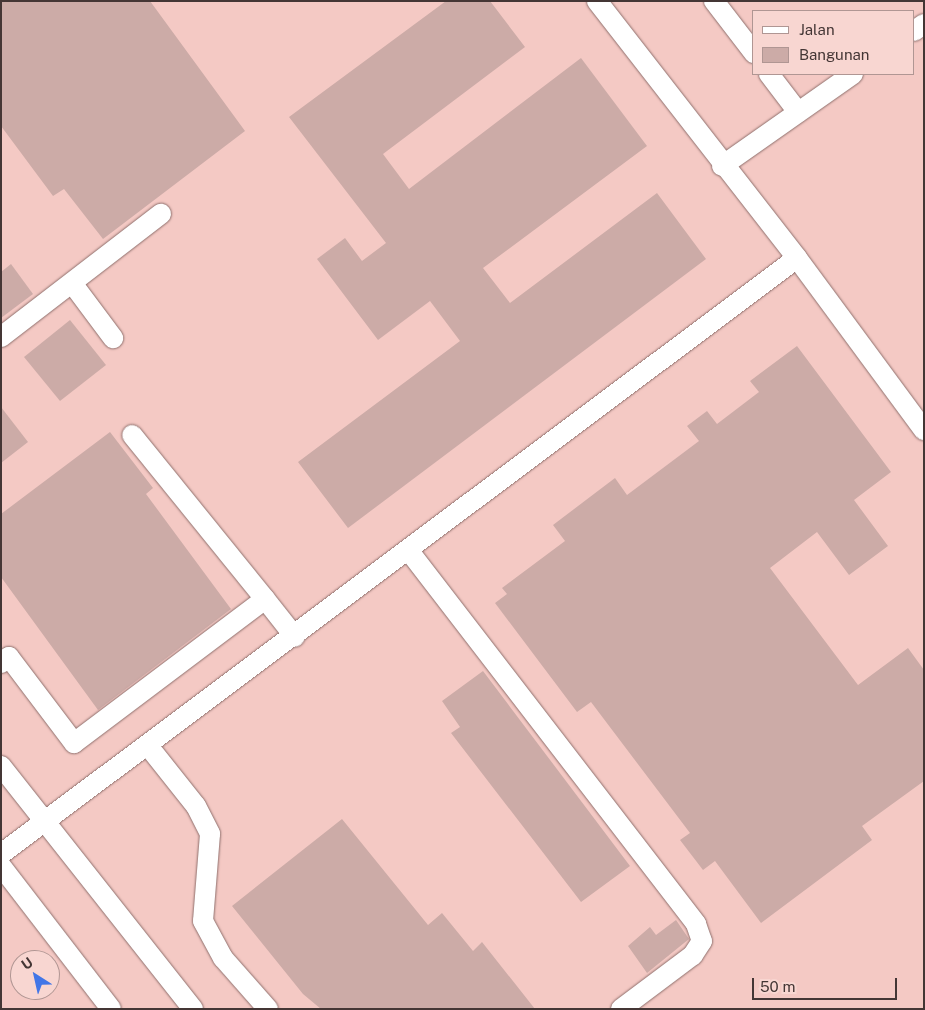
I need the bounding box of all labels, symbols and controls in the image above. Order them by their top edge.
legend [752,10,915,75]
text: Jalan [799,21,835,38]
text: Bangunan [799,46,870,63]
north arrow [10,950,60,1000]
text: U [18,954,36,973]
scale bar [755,968,900,1000]
text: 50 m [760,978,795,995]

